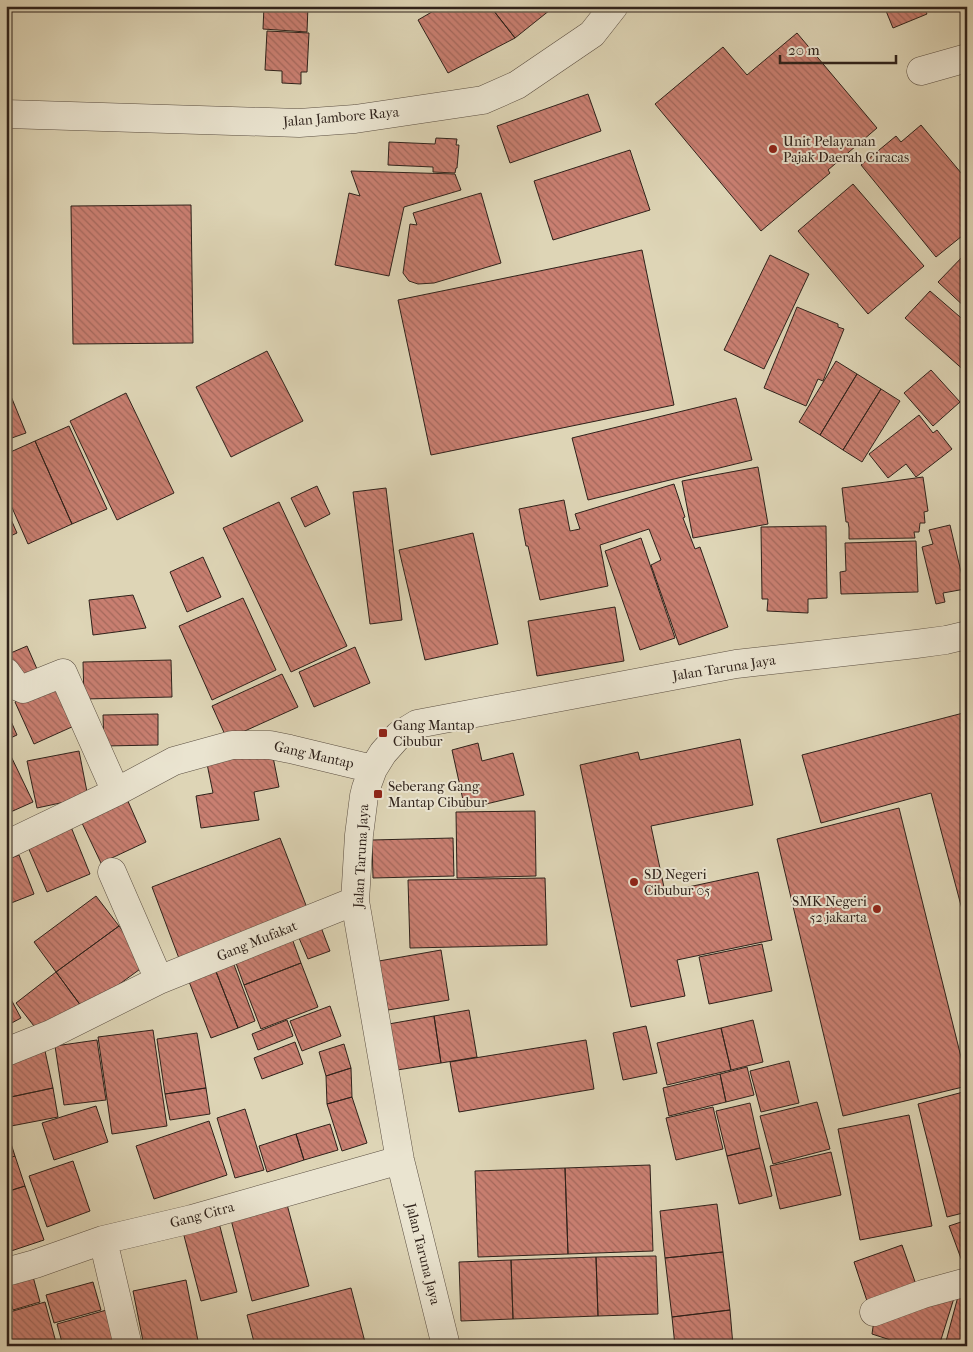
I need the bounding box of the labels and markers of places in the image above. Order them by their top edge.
place label: Unit Pelayanan Pajak Daerah Ciracas [783,133,909,166]
marker: Unit Pelayanan Pajak Daerah Ciracas [767,143,779,155]
place label: Gang Mantap Cibubur [393,717,475,750]
marker: Gang Mantap Cibubur [377,727,389,739]
place label: Seberang Gang Mantap Cibubur [388,778,487,811]
marker: Seberang Gang Mantap Cibubur [372,788,384,800]
place label: SD Negeri Cibubur 05 [644,866,710,899]
marker: SD Negeri Cibubur 05 [628,876,640,888]
place label: SMK Negeri 52 jakarta [792,893,868,926]
marker: SMK Negeri 52 jakarta [871,903,883,915]

